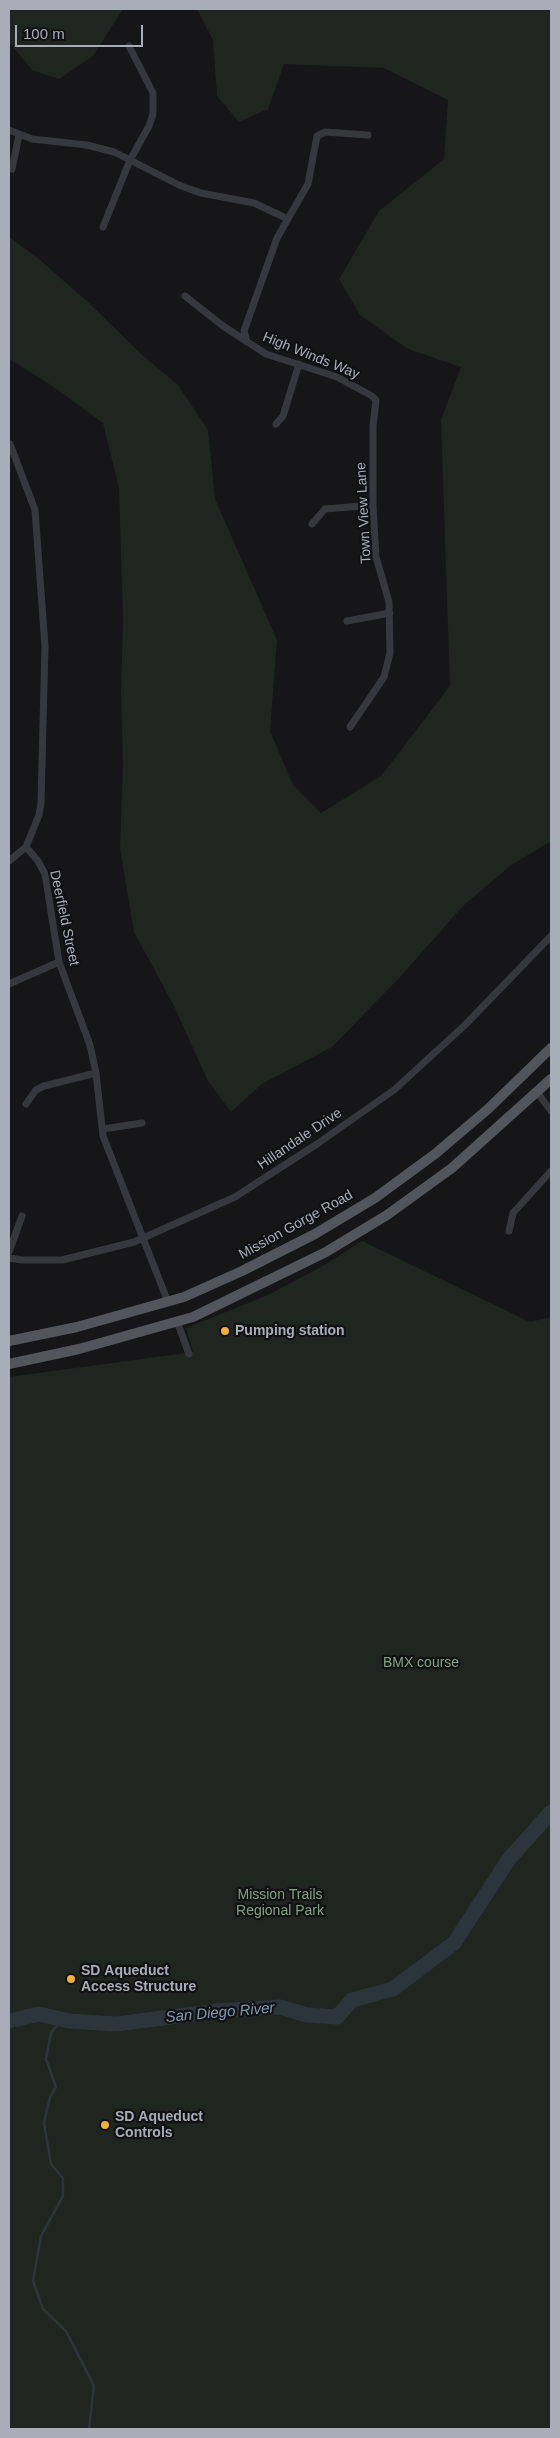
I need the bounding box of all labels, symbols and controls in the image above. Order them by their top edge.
scale bar [18,15,145,47]
text: 100 m [23,25,65,42]
street label: High Winds Way [260,329,362,383]
street label: Town View Lane [353,462,375,564]
street label: Deerfield Street [46,869,82,967]
street label: Hillandale Drive [255,1105,345,1173]
street label: Mission Gorge Road [236,1187,356,1263]
place label: Pumping station [235,1323,345,1339]
marker: Pumping station [219,1325,231,1337]
park label: BMX course [383,1655,459,1671]
park label: Mission Trails Regional Park [236,1887,324,1920]
place label: SD Aqueduct Access Structure [81,1963,196,1995]
marker: SD Aqueduct Access Structure [65,1973,77,1985]
water label: San Diego River [165,1999,275,2027]
place label: SD Aqueduct Controls [115,2109,203,2142]
marker: SD Aqueduct Controls [99,2119,111,2131]

